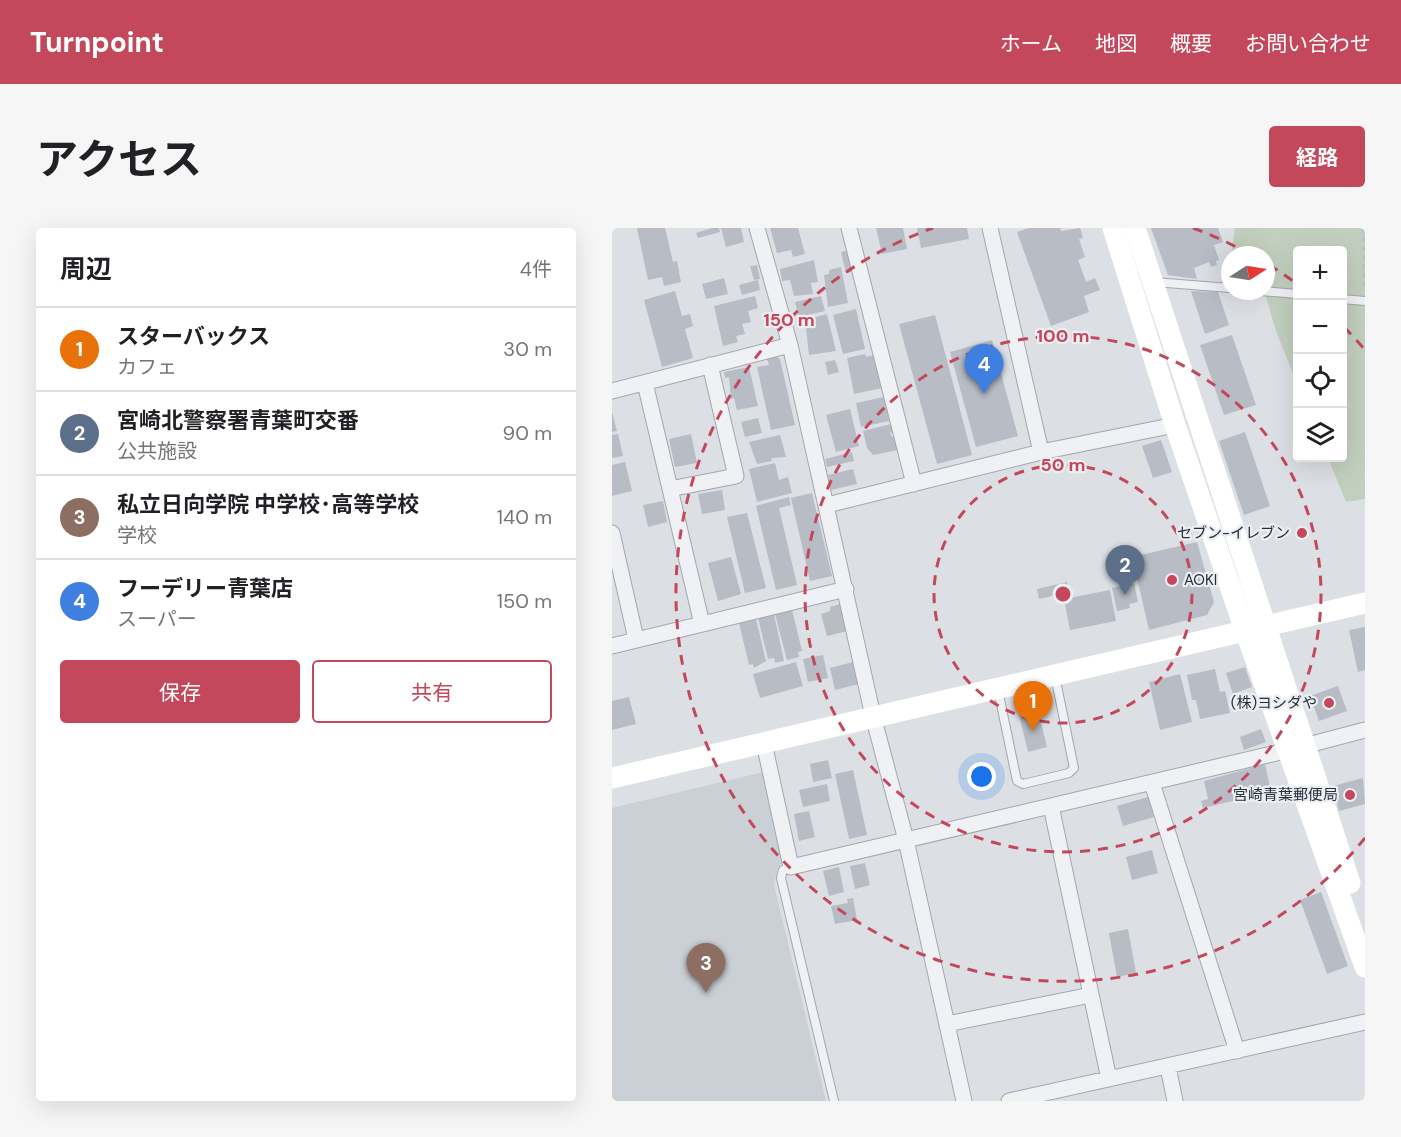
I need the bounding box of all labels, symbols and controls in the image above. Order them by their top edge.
text: Turnpoint [30,24,164,61]
text: ホーム [1000,30,1062,58]
text: 地図 [1095,30,1137,58]
text: 概要 [1170,30,1212,58]
text: お問い合わせ [1245,30,1371,58]
button: 経路 [1269,126,1365,187]
text: アクセス [36,132,202,187]
north arrow [1221,246,1275,300]
map controls [1293,246,1347,462]
button: + [1293,246,1347,300]
text: 周辺 [60,252,112,286]
text: 4件 [520,256,552,282]
button: − [1293,300,1347,354]
text: 150 m [763,308,815,332]
text: スターバックス [117,322,270,351]
text: 100 m [1036,324,1090,348]
text: 1 [76,336,83,362]
text: 30 m [503,336,552,362]
pin: 4 [964,344,1004,394]
text: カフェ [117,354,177,380]
button: locate [1293,354,1347,408]
text: 宮崎北警察署青葉町交番 [117,406,359,435]
button: layers [1293,408,1347,462]
text: 2 [74,420,85,446]
text: 90 m [503,420,552,446]
text: 公共施設 [117,438,197,464]
text: 50 m [1040,453,1086,477]
text: 私立日向学院 中学校･高等学校 [117,490,419,519]
text: 3 [73,504,86,530]
text: 140 m [497,504,552,530]
text: 学校 [117,522,157,548]
place label: セブン-イレブン [1177,523,1290,543]
marker: セブン-イレブン [1295,526,1309,540]
pin: 2 [1106,546,1144,595]
place label: AOKI [1184,570,1217,590]
marker: AOKI [1165,573,1179,587]
text: フーデリー青葉店 [117,574,293,603]
centre of rings [1053,584,1073,604]
text: 4 [73,588,86,614]
text: 150 m [497,588,552,614]
text: スーパー [117,606,197,632]
button: 保存 [60,660,300,723]
button: 共有 [312,660,552,723]
pin: 1 [1014,682,1052,731]
place label: (株)ヨシダや [1231,693,1317,713]
marker: (株)ヨシダや [1322,696,1336,710]
your location [967,762,996,791]
place label: 宮崎青葉郵便局 [1233,785,1338,805]
marker: 宮崎青葉郵便局 [1343,788,1357,802]
pin: 3 [686,944,725,993]

